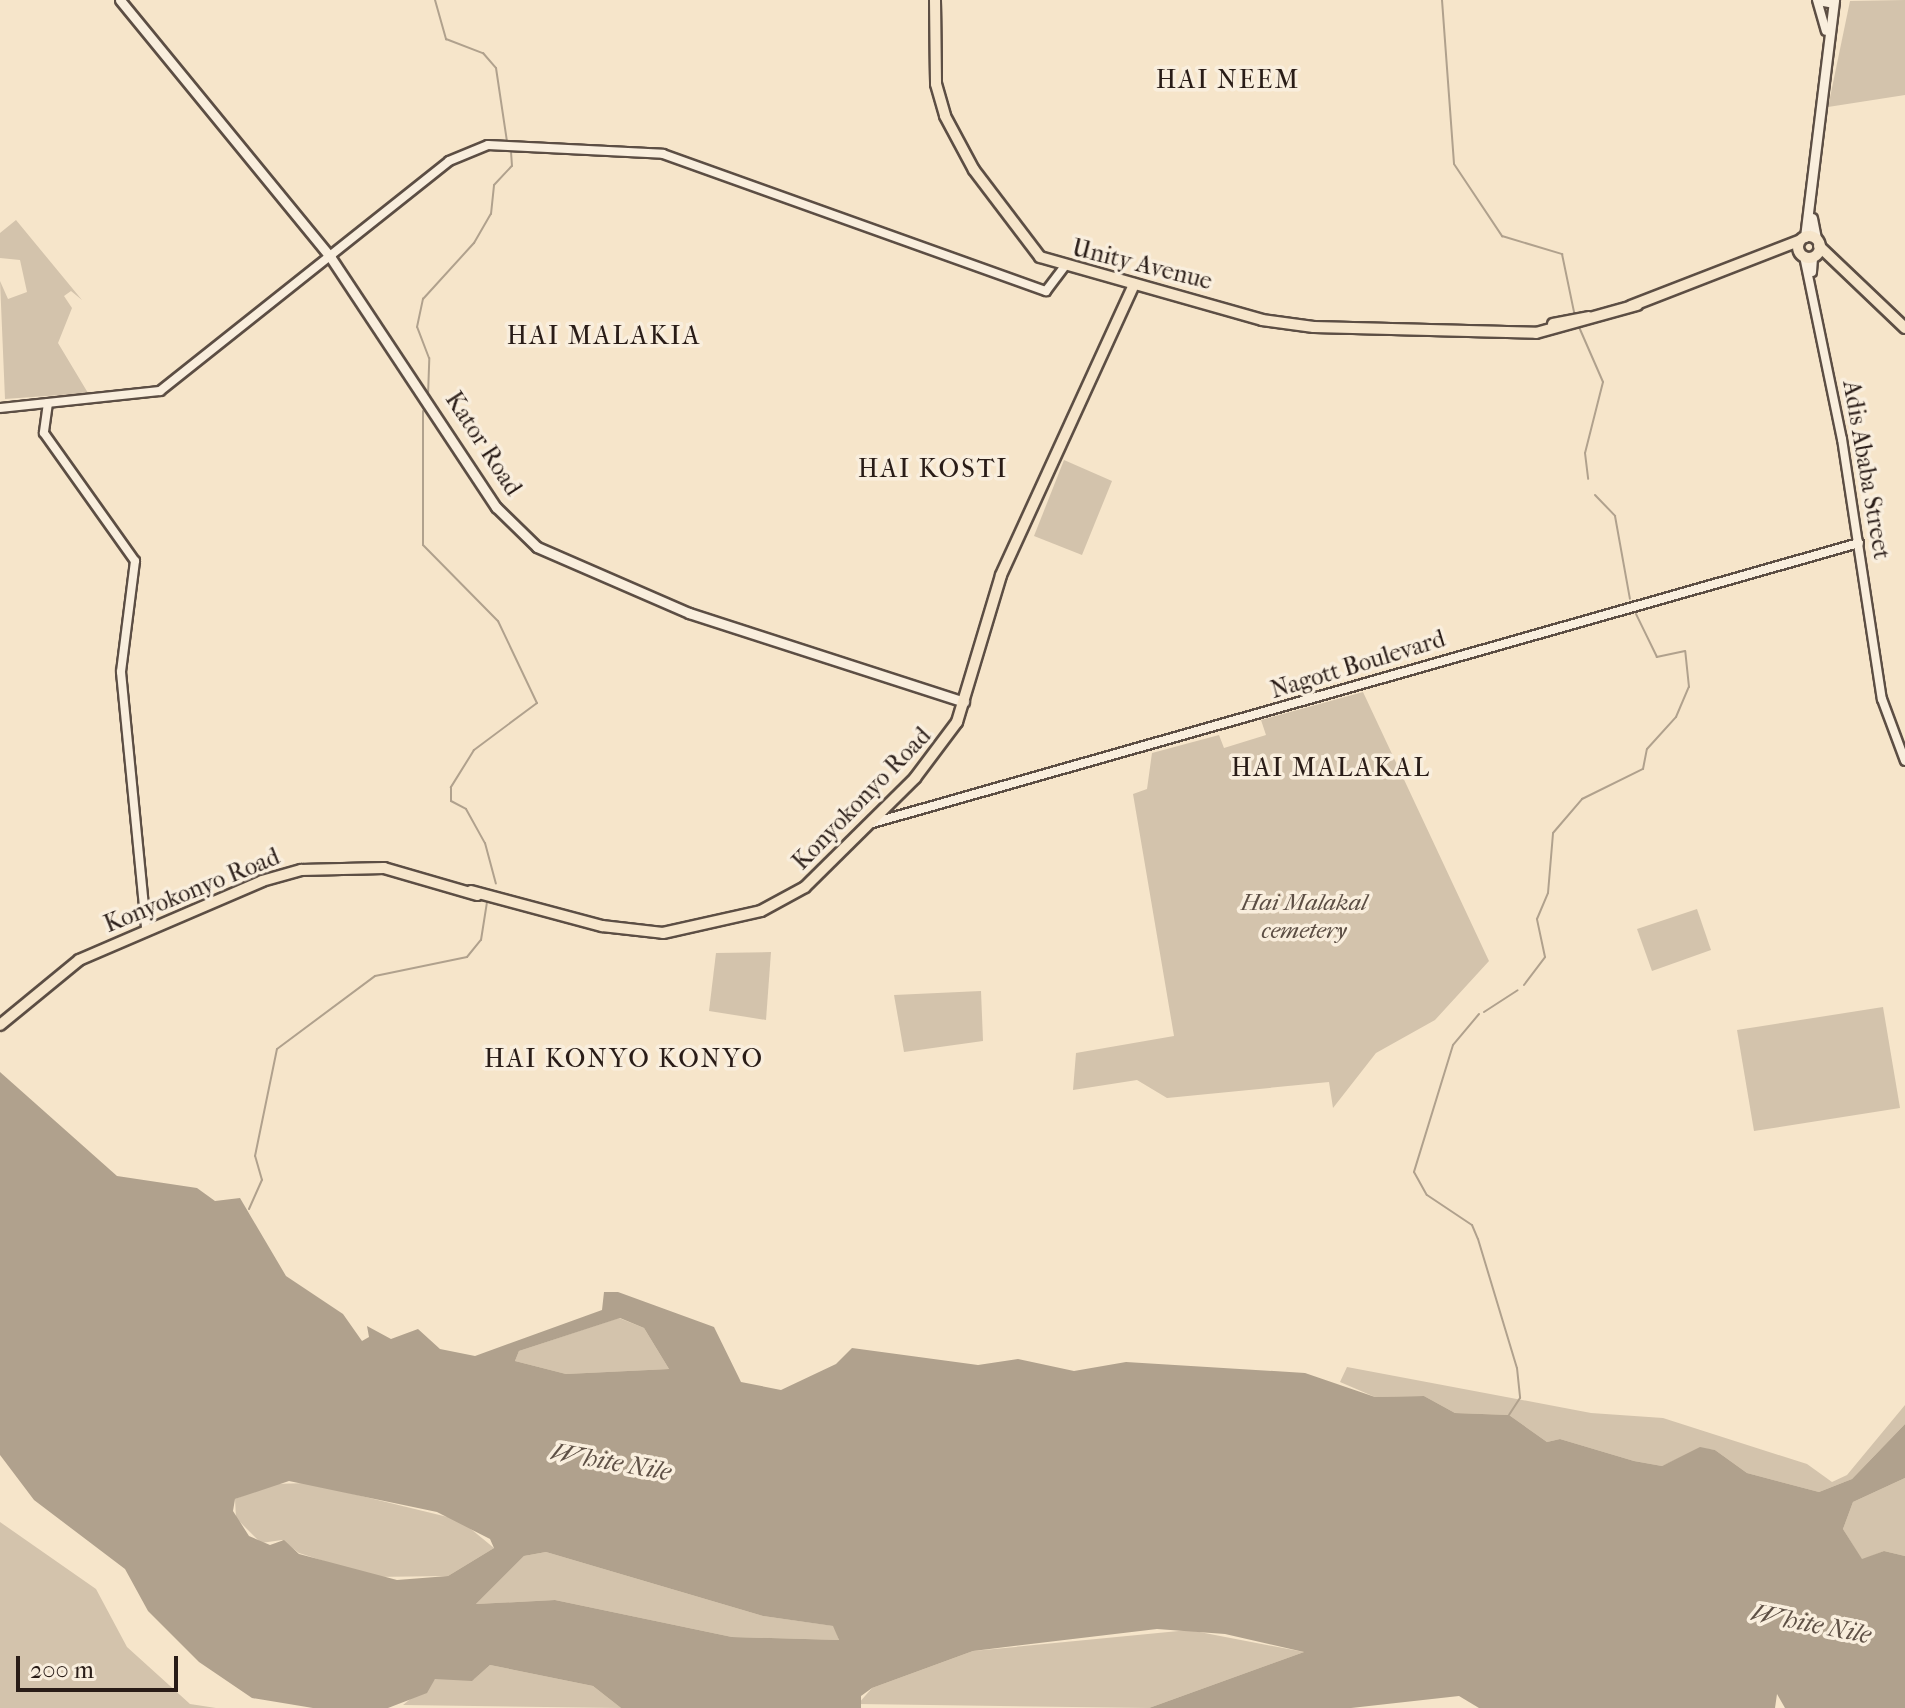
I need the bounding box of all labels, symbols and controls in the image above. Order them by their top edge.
district label: HAI NEEM [1156,64,1300,96]
street label: Unity Avenue [1069,234,1215,296]
district label: HAI MALAKIA [507,320,701,352]
street label: Adis Ababa Street [1836,378,1896,562]
street label: Kator Road [439,387,527,501]
district label: HAI KOSTI [858,453,1008,485]
street label: Nagott Boulevard [1267,625,1449,705]
street label: Konyokonyo Road [787,722,937,876]
district label: HAI MALAKAL [1231,752,1431,784]
street label: Konyokonyo Road [100,843,284,939]
park label: Hai Malakal cemetery [1241,889,1367,945]
district label: HAI KONYO KONYO [484,1043,764,1075]
water label: White Nile [549,1436,673,1488]
water label: White Nile [1748,1597,1874,1651]
scale bar [20,1640,182,1690]
text: 200 m [30,1656,94,1684]

